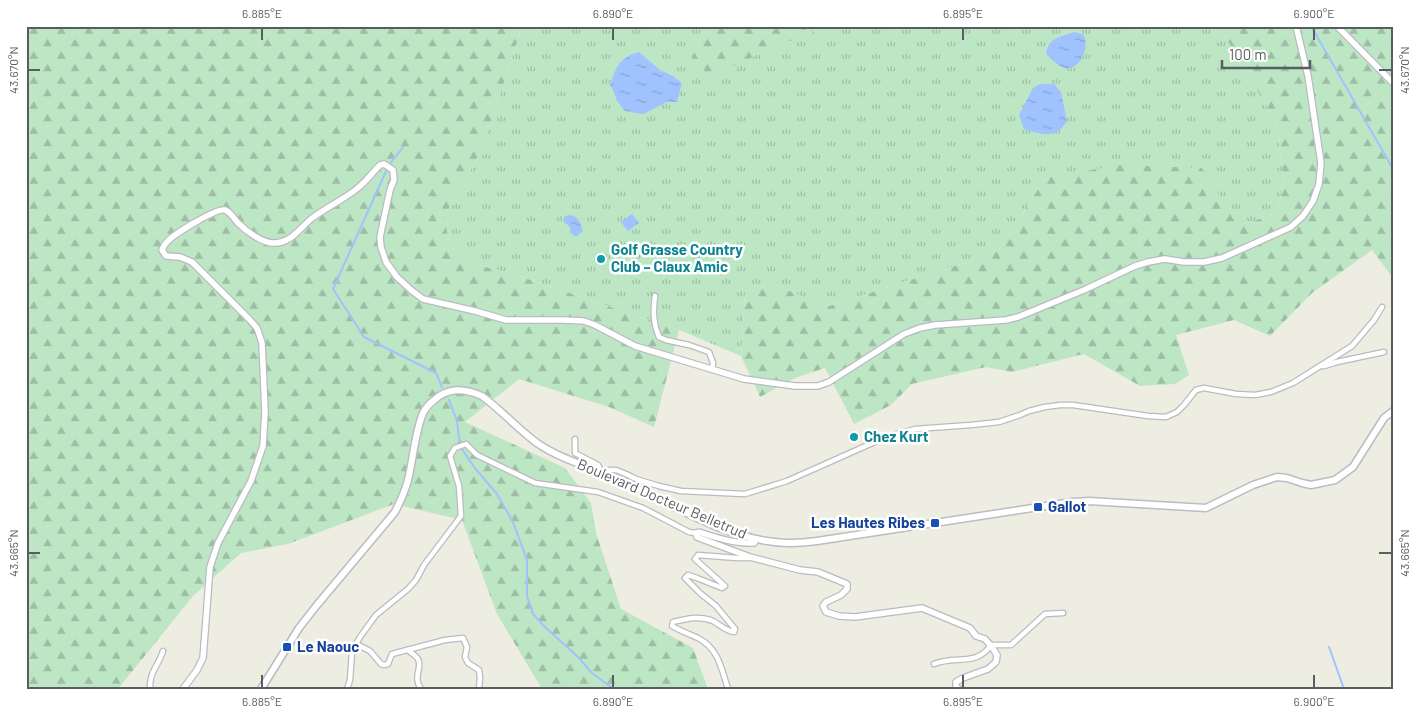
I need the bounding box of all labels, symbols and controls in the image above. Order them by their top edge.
text: 6.885°E [242,6,282,20]
text: 6.890°E [593,6,633,20]
text: 6.895°E [943,6,983,20]
text: 6.900°E [1293,6,1335,20]
scale bar [1222,38,1309,70]
text: 100 m [1229,45,1267,63]
text: 43.670°N [6,46,20,94]
text: 43.670°N [1397,46,1411,94]
place label: Golf Grasse Country Club – Claux Amic [611,240,743,275]
marker: Golf Grasse Country Club – Claux Amic [595,253,607,265]
place label: Chez Kurt [864,427,929,445]
marker: Chez Kurt [848,431,860,443]
street label: Boulevard Docteur Belletrud [575,454,750,542]
place label: Gallot [1048,497,1087,515]
marker: Gallot [1032,501,1044,513]
place label: Les Hautes Ribes [811,513,925,531]
marker: Les Hautes Ribes [929,517,941,529]
text: 43.665°N [6,529,20,577]
text: 43.665°N [1397,529,1411,577]
place label: Le Naouc [297,637,359,655]
marker: Le Naouc [281,641,293,653]
text: 6.885°E [242,694,282,708]
text: 6.890°E [593,694,633,708]
text: 6.895°E [943,694,983,708]
text: 6.900°E [1293,694,1335,708]

